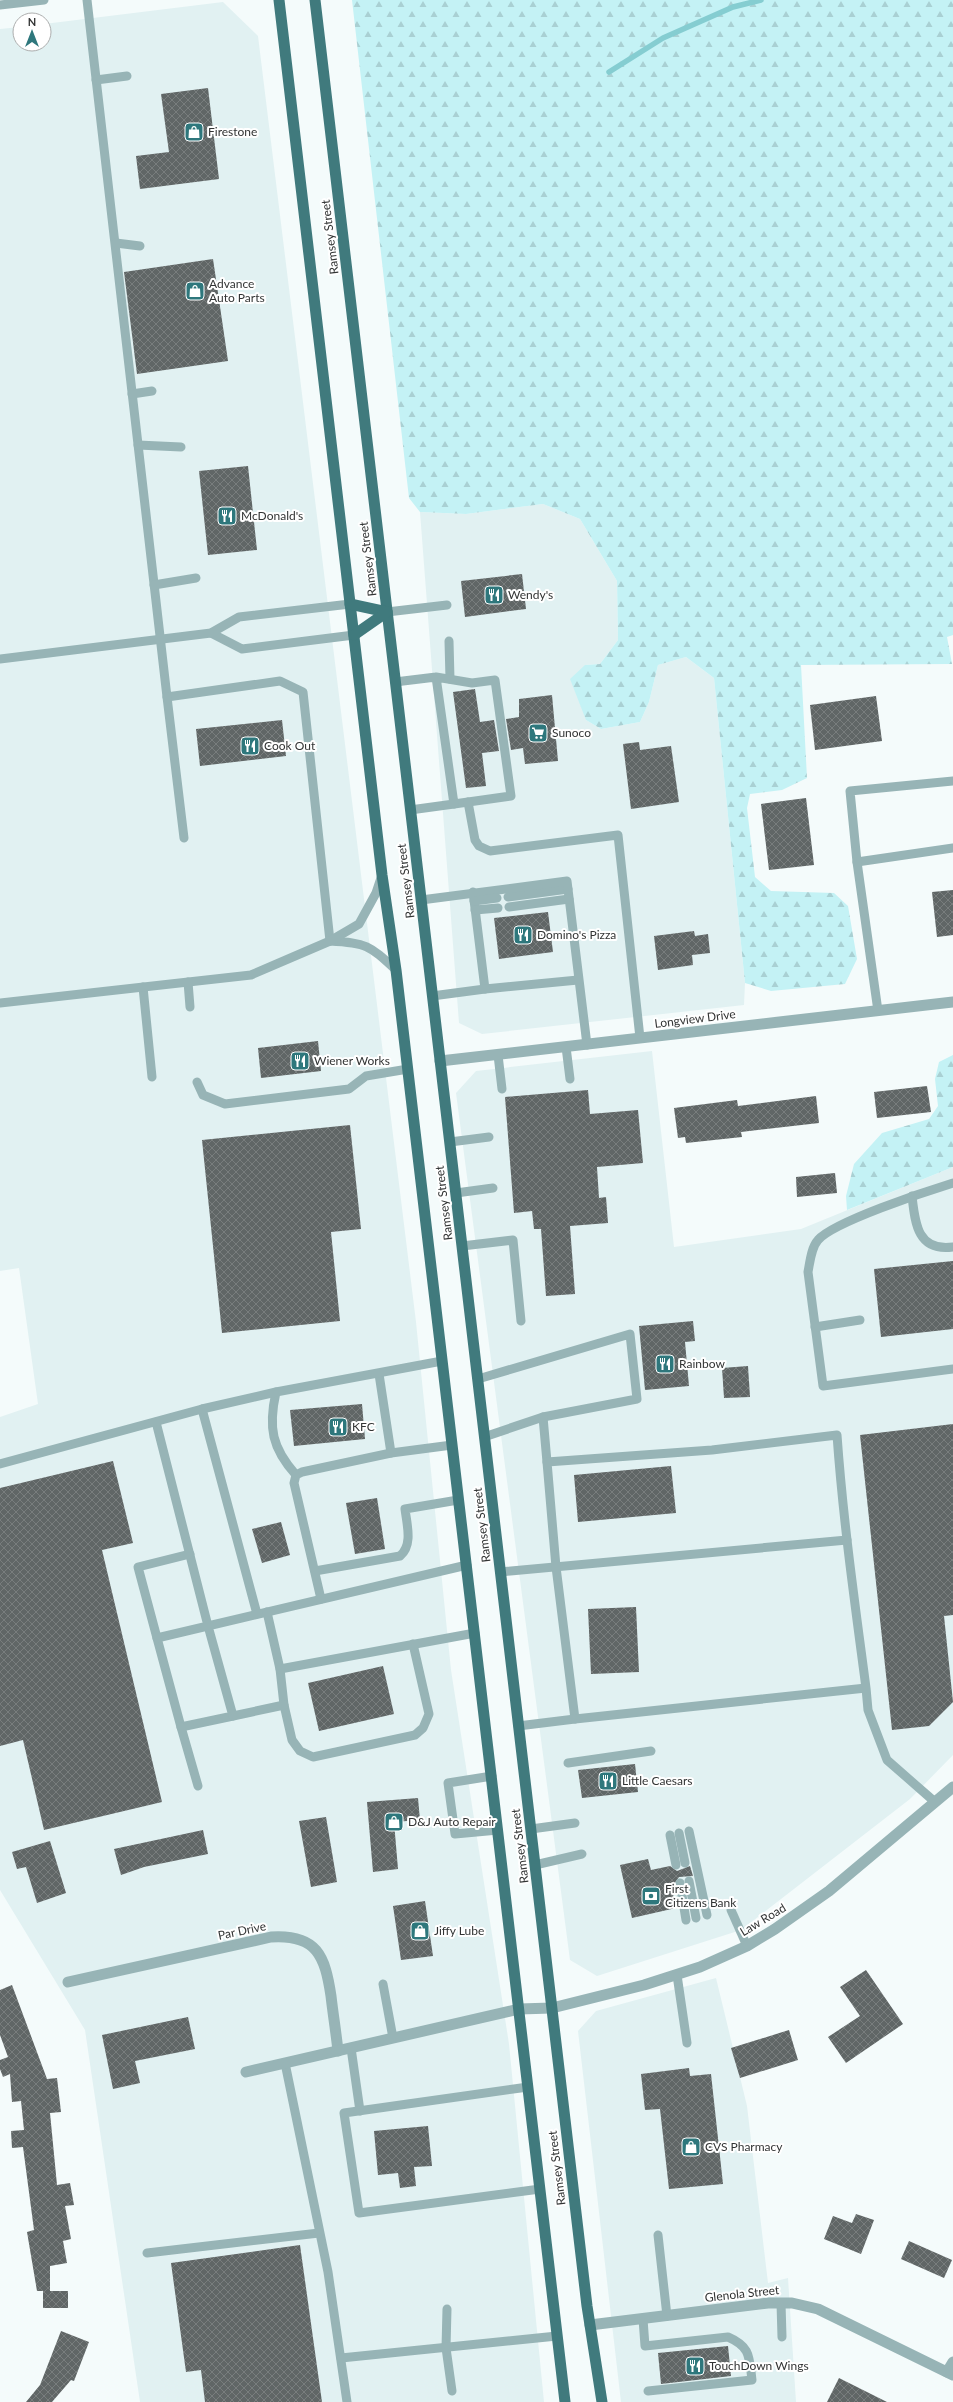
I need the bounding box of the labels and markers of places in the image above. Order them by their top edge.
shop icon: Firestone [183,121,205,143]
place label: Firestone [208,124,257,139]
place label: Advance Auto Parts [209,276,265,305]
shop icon: Advance Auto Parts [184,280,206,302]
restaurant icon: McDonald's [216,505,238,527]
place label: McDonald's [241,508,303,523]
restaurant icon: Wendy's [483,584,505,606]
place label: Wendy's [508,587,553,602]
supermarket icon: Sunoco [527,722,549,744]
place label: Sunoco [552,725,591,740]
restaurant icon: Cook Out [239,735,261,757]
place label: Cook Out [264,738,316,753]
restaurant icon: Domino's Pizza [512,924,534,946]
place label: Domino's Pizza [537,927,616,942]
restaurant icon: Wiener Works [289,1050,311,1072]
place label: Wiener Works [314,1053,390,1068]
restaurant icon: Rainbow [654,1353,676,1375]
place label: Rainbow [679,1356,725,1371]
restaurant icon: KFC [327,1416,349,1438]
place label: KFC [352,1419,375,1434]
restaurant icon: Little Caesars [597,1770,619,1792]
place label: Little Caesars [622,1773,692,1788]
shop icon: D&J Auto Repair [383,1811,405,1833]
place label: D&J Auto Repair [408,1814,496,1829]
place label: First Citizens Bank [665,1881,737,1910]
bank icon: First Citizens Bank [640,1885,662,1907]
shop icon: Jiffy Lube [409,1920,431,1942]
place label: Jiffy Lube [434,1923,484,1938]
shop icon: CVS Pharmacy [680,2136,702,2158]
place label: CVS Pharmacy [705,2139,783,2154]
restaurant icon: TouchDown Wings [684,2355,706,2377]
place label: TouchDown Wings [709,2358,809,2373]

